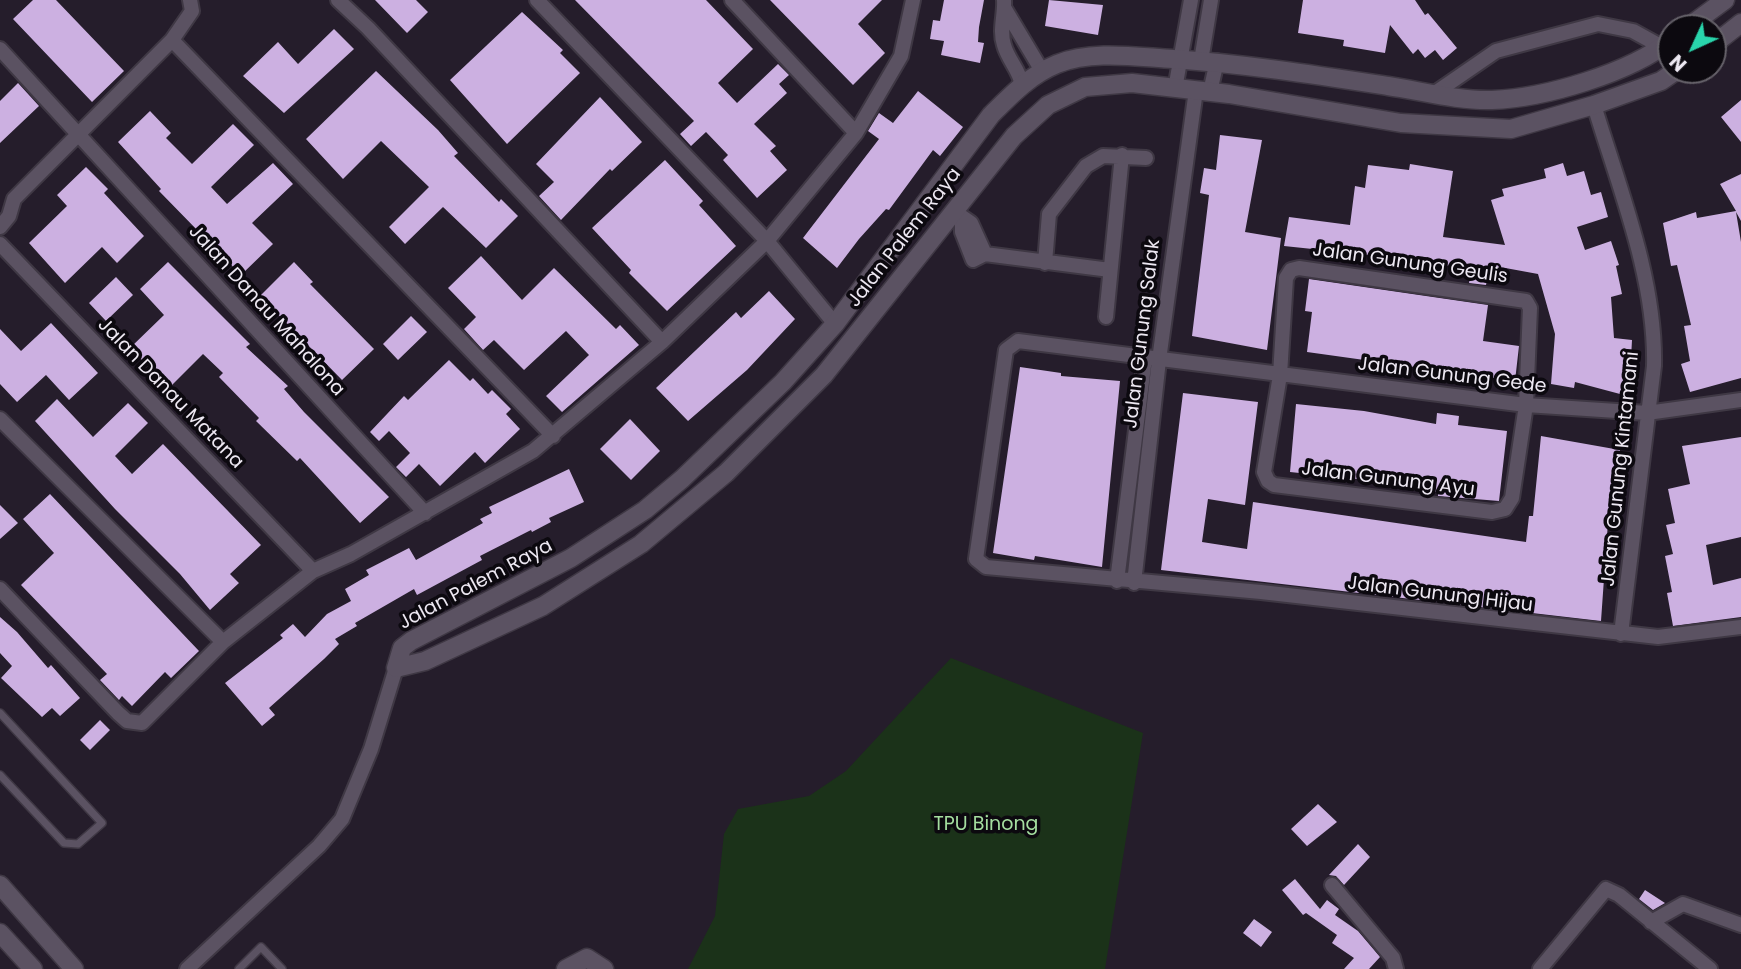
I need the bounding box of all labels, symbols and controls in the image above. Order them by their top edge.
north arrow [1657,14,1727,84]
text: N [1664,48,1693,77]
street label: Jalan Palem Raya [844,164,966,312]
street label: Jalan Danau Mahalona [183,221,349,401]
street label: Jalan Gunung Salak [1120,238,1166,430]
street label: Jalan Gunung Geulis [1311,239,1509,289]
street label: Jalan Danau Matana [92,314,248,474]
street label: Jalan Gunung Kintamani [1597,350,1645,588]
street label: Jalan Gunung Gede [1356,353,1548,399]
street label: Jalan Gunung Ayu [1300,458,1476,502]
street label: Jalan Palem Raya [395,535,557,635]
street label: Jalan Gunung Hijau [1346,572,1534,618]
park label: TPU Binong [934,814,1038,836]

